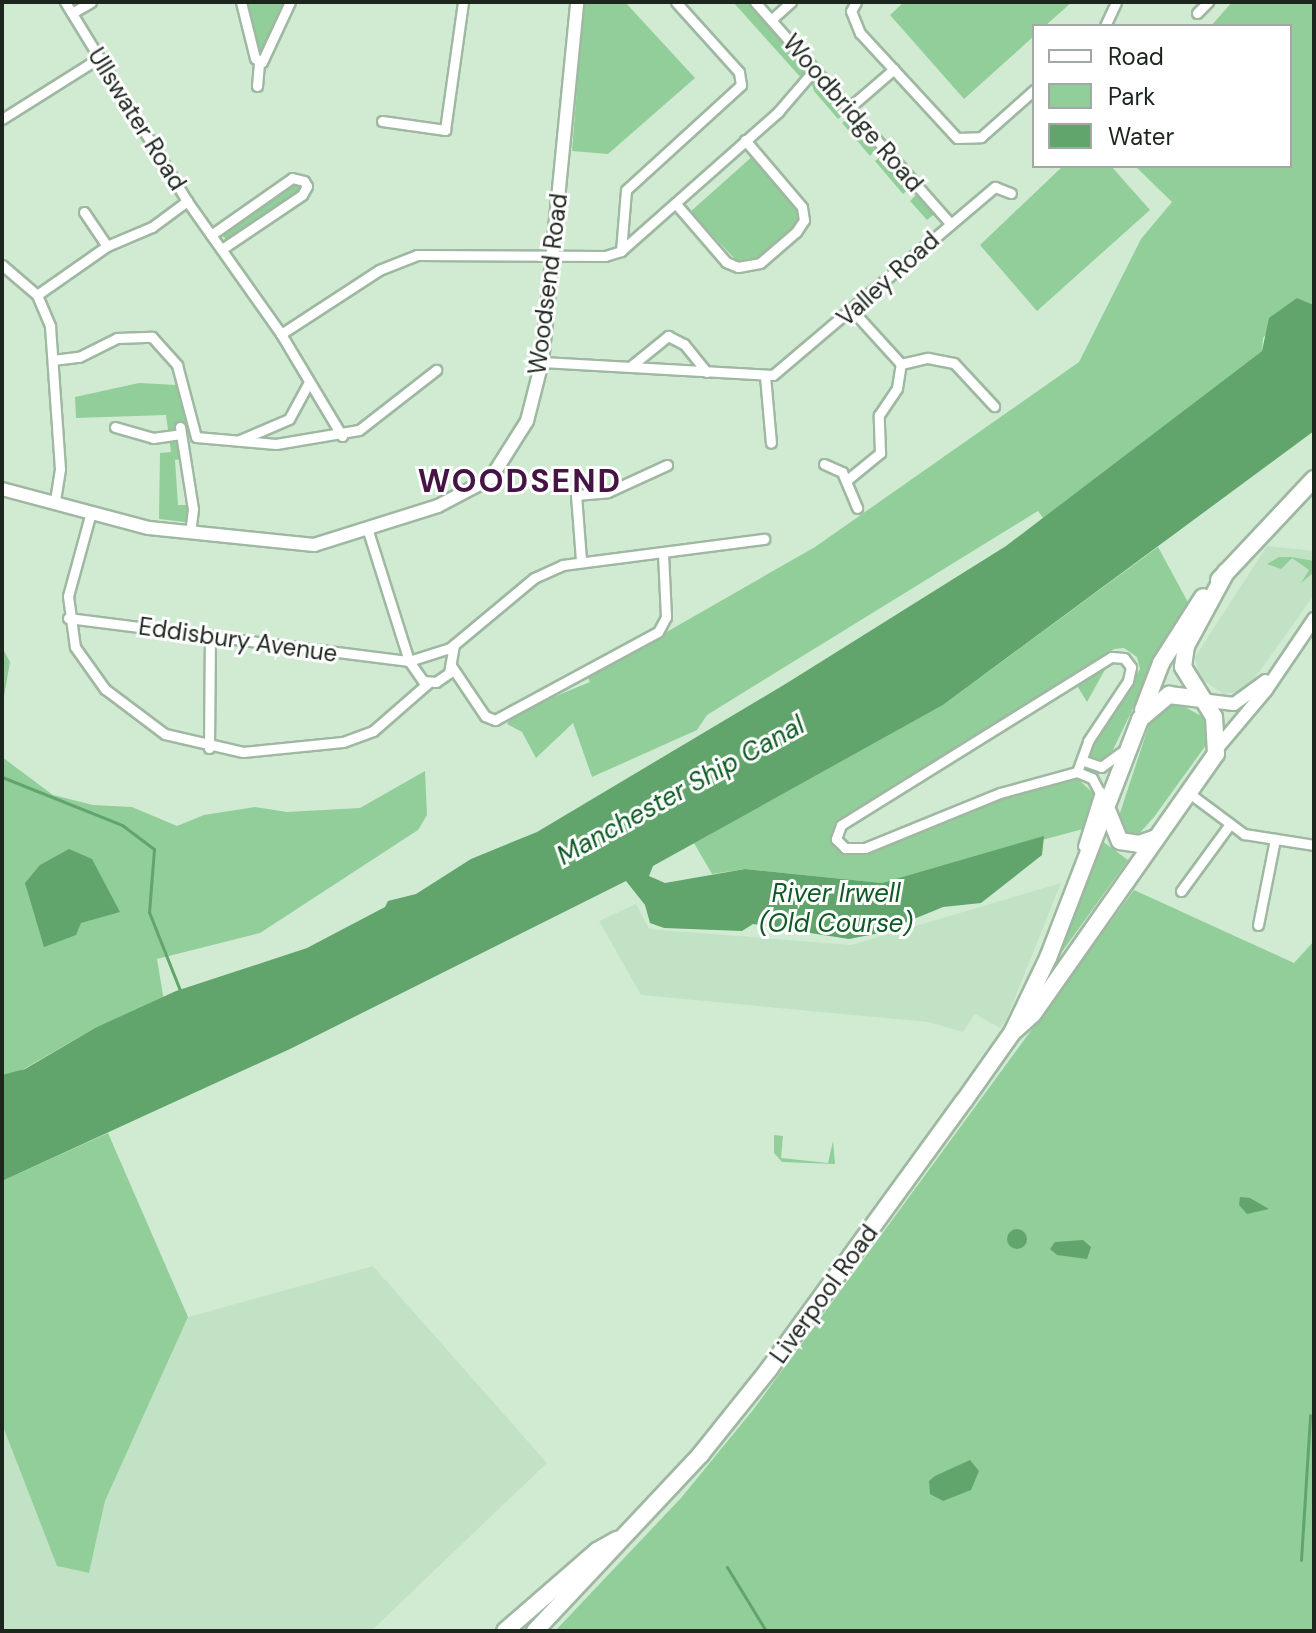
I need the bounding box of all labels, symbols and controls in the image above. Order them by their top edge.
legend [1032,24,1292,168]
street label: Woodbridge Road [777,28,929,198]
text: Road [1108,41,1164,72]
street label: Ullswater Road [82,42,192,196]
text: Park [1108,81,1155,112]
text: Water [1108,121,1174,152]
street label: Woodsend Road [523,192,573,376]
street label: Valley Road [831,226,945,332]
district label: WOODSEND [418,462,622,500]
street label: Eddisbury Avenue [137,612,339,668]
water label: Manchester Ship Canal [552,710,810,872]
water label: River Irwell (Old Course) [759,878,913,940]
street label: Liverpool Road [764,1219,884,1369]

